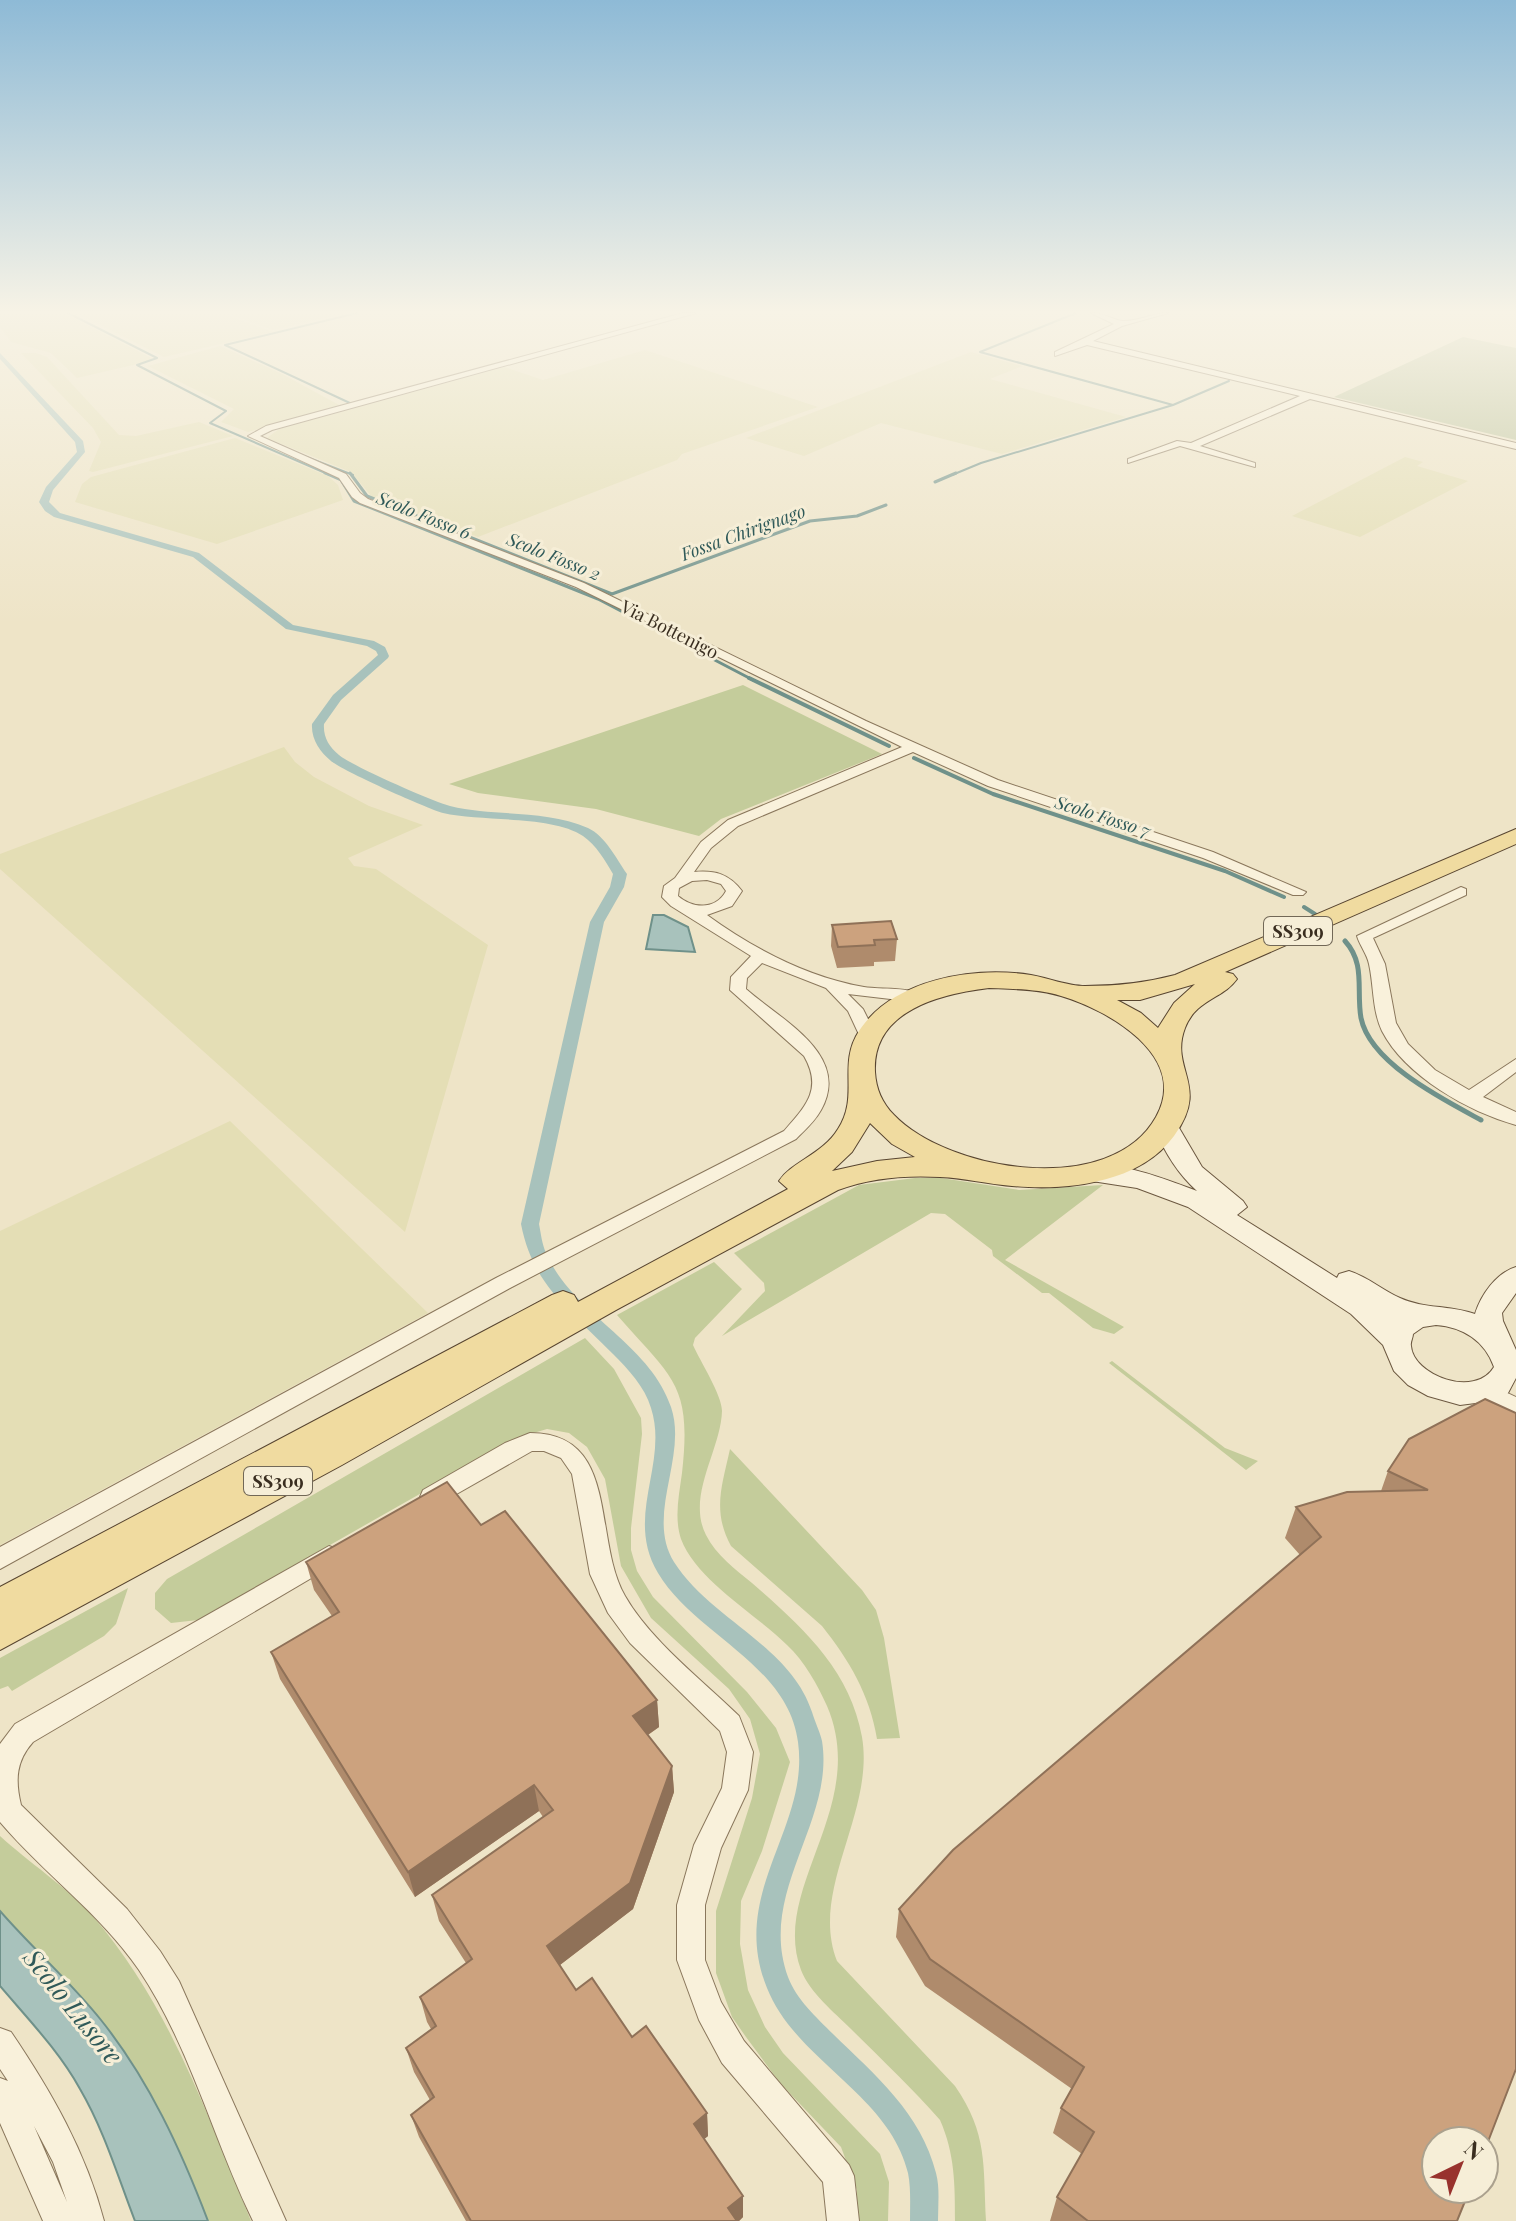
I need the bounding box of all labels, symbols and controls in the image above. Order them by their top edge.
water label: Scolo Fosso 6 [372,485,475,545]
water label: Fossa Chirignago [676,498,809,566]
water label: Scolo Fosso 2 [503,526,604,586]
street label: Via Bottenigo [616,594,723,664]
water label: Scolo Fosso 7 [1051,789,1155,843]
road number: SS309 [1264,917,1332,945]
road number: SS309 [244,1467,312,1495]
water label: Scolo Lusore [16,1940,131,2071]
north arrow [1420,2125,1500,2205]
text: N [1458,2133,1490,2166]

